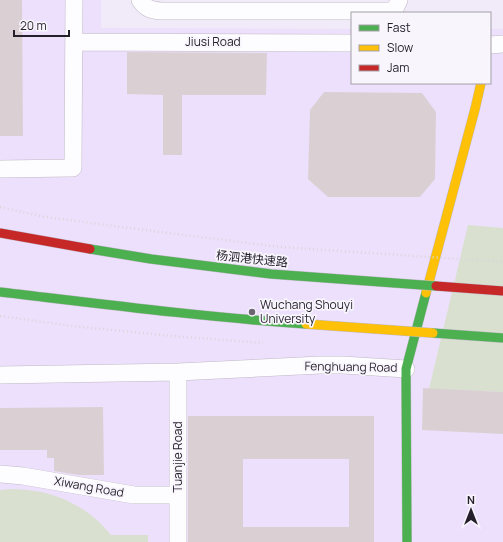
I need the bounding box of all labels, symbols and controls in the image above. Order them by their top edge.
scale bar [14,12,69,38]
legend [351,12,491,84]
text: 20 m [20,17,47,34]
text: Fast [387,19,411,36]
street label: Jiusi Road [185,33,241,50]
text: Slow [387,39,413,56]
text: Jam [387,59,409,76]
street label: 杨泗港快速路 [215,246,289,271]
place label: Wuchang Shouyi University [260,296,353,327]
marker: Wuchang Shouyi University [247,307,257,317]
street label: Fenghuang Road [304,357,398,376]
street label: Tuanjie Road [169,421,186,493]
street label: Xiwang Road [53,472,125,501]
north arrow [451,490,491,530]
text: N [467,492,475,507]

